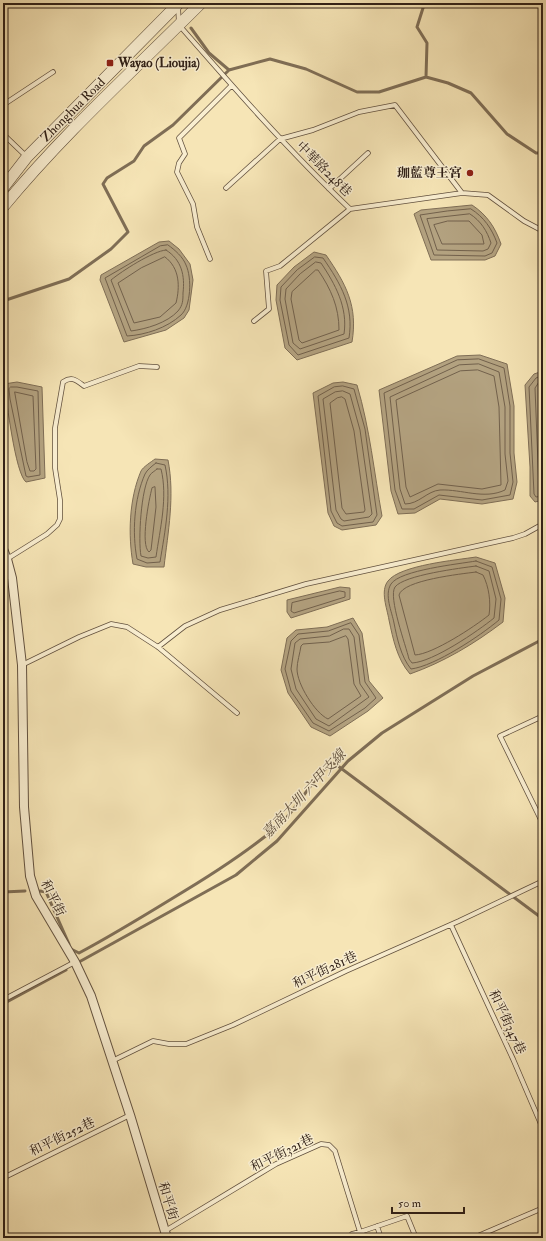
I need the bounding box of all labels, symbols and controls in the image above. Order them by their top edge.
place label: Wayao (Lioujia) [117,55,200,72]
marker: Wayao (Lioujia) [105,58,115,68]
street label: Zhonghua Road [37,74,109,146]
street label: 中華路248巷 [293,138,355,200]
place label: 珈藍尊王宮 [397,165,462,181]
marker: 珈藍尊王宮 [465,168,475,178]
water label: 嘉南大圳 六甲支線 [259,745,351,842]
street label: 和平街 [37,877,69,919]
street label: 和平街281巷 [290,948,360,992]
street label: 和平街347巷 [485,987,529,1057]
street label: 和平街252巷 [27,1114,97,1160]
street label: 和平街321巷 [248,1131,316,1175]
street label: 和平街 [155,1180,181,1222]
scale bar [392,1189,464,1215]
text: 50 m [398,1196,422,1211]

